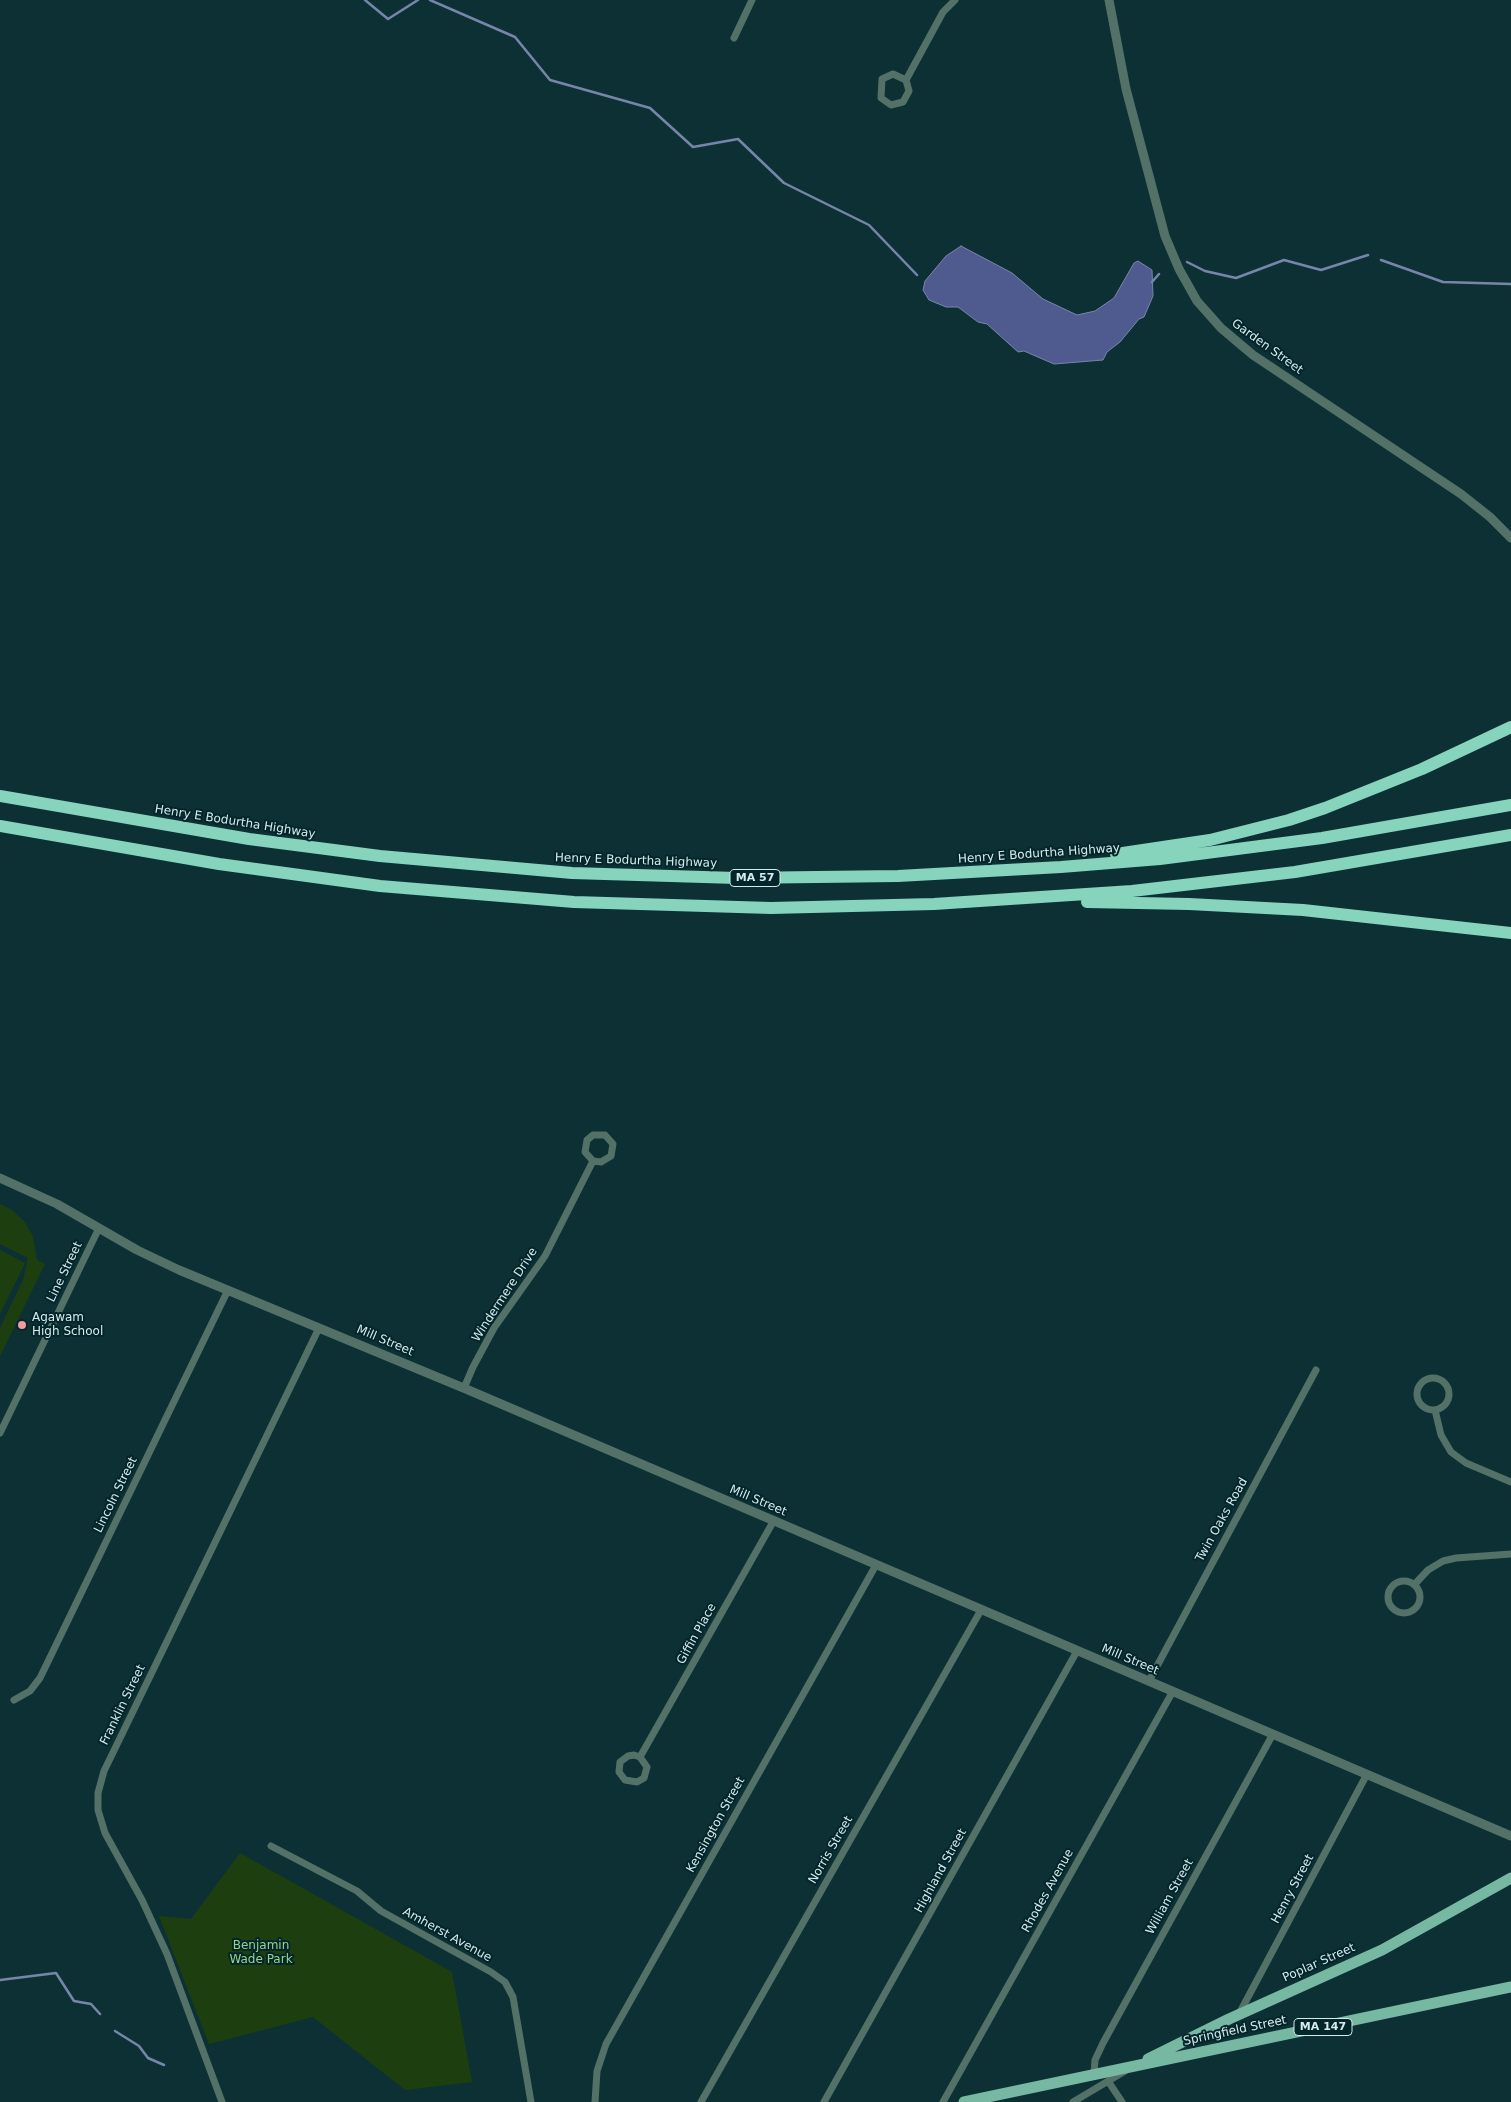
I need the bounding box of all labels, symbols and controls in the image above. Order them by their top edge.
street label: Garden Street [1229,316,1305,378]
street label: Henry E Bodurtha Highway [154,802,316,842]
street label: Henry E Bodurtha Highway [958,841,1120,867]
street label: Henry E Bodurtha Highway [555,851,717,871]
road number: MA 57 [730,870,780,886]
street label: Line Street [44,1240,86,1304]
street label: Windermere Drive [469,1245,541,1345]
place label: Agawam High School [32,1311,103,1339]
marker: Agawam High School [16,1319,28,1331]
street label: Mill Street [354,1323,416,1359]
street label: Lincoln Street [91,1455,141,1535]
street label: Twin Oaks Road [1193,1475,1251,1565]
street label: Mill Street [727,1483,789,1519]
street label: Giffin Place [674,1601,720,1667]
street label: Mill Street [1099,1642,1161,1678]
street label: Franklin Street [97,1663,149,1747]
street label: Kensington Street [684,1775,748,1875]
street label: Norris Street [806,1814,856,1886]
street label: Highland Street [912,1827,970,1915]
street label: Rhodes Avenue [1019,1847,1077,1935]
street label: Henry Street [1269,1852,1317,1926]
street label: William Street [1143,1857,1197,1937]
street label: Amherst Avenue [400,1905,494,1965]
park label: Benjamin Wade Park [229,1939,293,1967]
street label: Poplar Street [1281,1941,1357,1985]
street label: Springfield Street [1182,2013,1288,2049]
road number: MA 147 [1294,2018,1352,2035]

